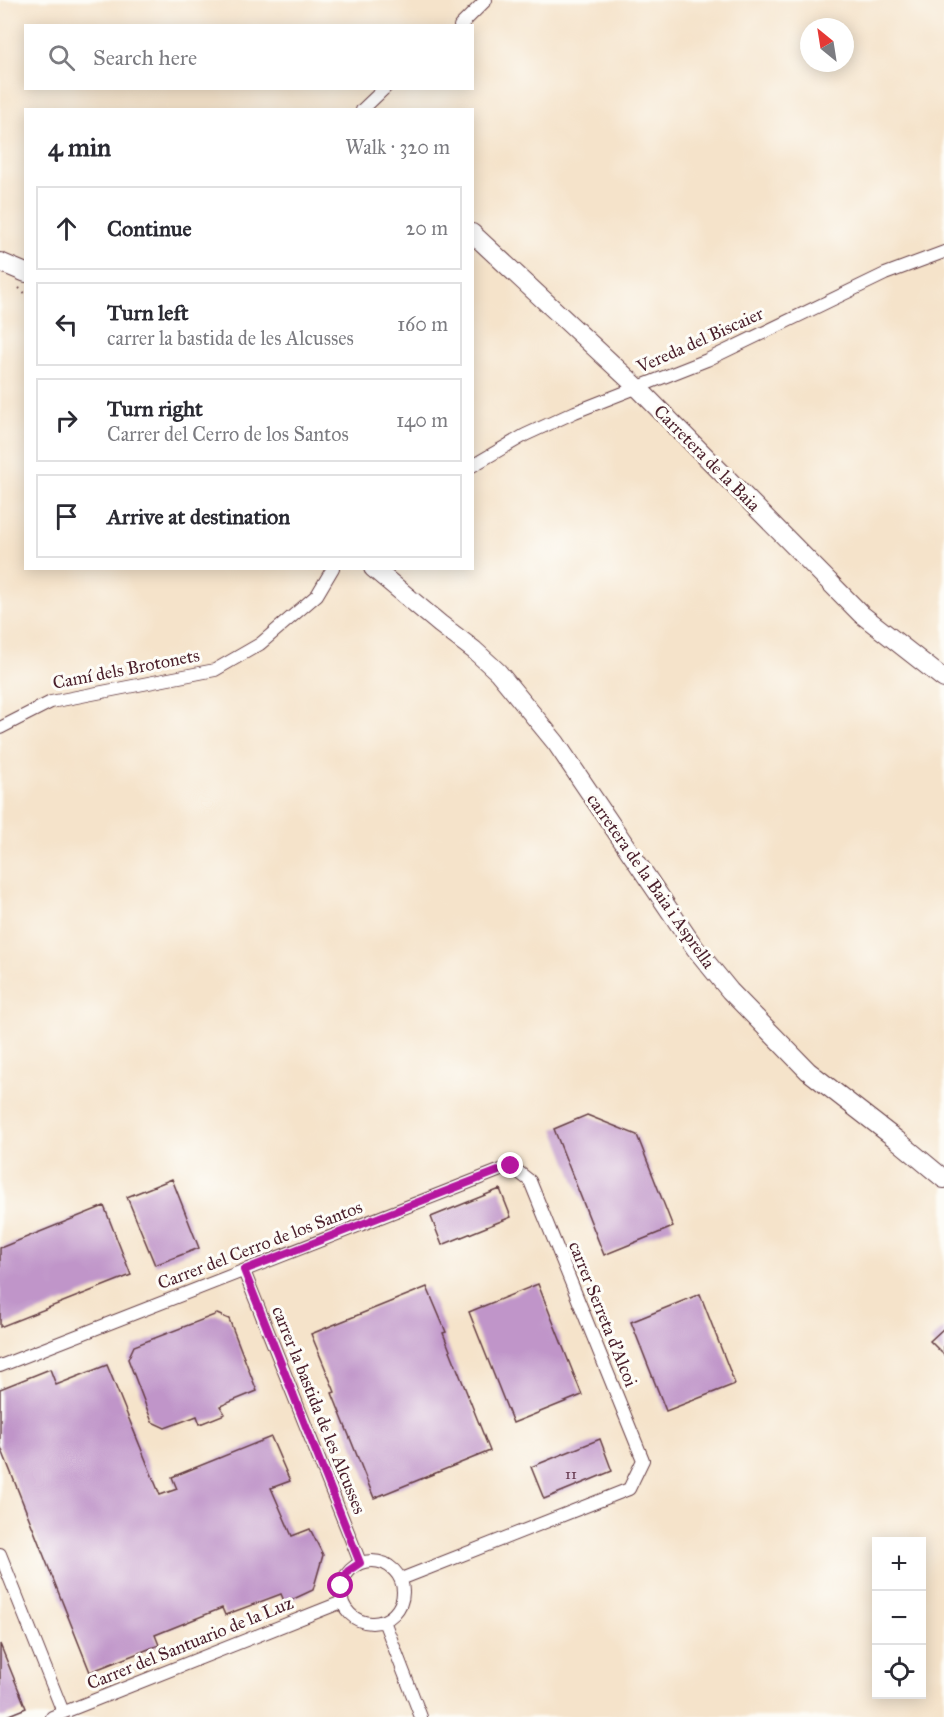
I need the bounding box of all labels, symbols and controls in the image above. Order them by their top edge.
north arrow [800,18,854,72]
search box [24,24,474,90]
icon: search [45,41,78,74]
text: Search here [93,44,197,71]
text: 4 min [48,131,111,163]
text: Walk · 320 m [345,135,450,159]
icon: ahead [50,212,83,245]
text: Continue [107,215,192,242]
text: 20 m [405,216,448,240]
text: Turn left [107,299,189,326]
street label: Vereda del Biscaier [632,302,767,378]
icon: left [50,308,83,341]
text: 160 m [397,312,448,336]
text: carrer la bastida de les Alcusses [107,326,354,350]
text: Turn right [107,395,203,422]
street label: Carretera de la Baia [649,400,765,516]
icon: right [50,404,83,437]
text: 140 m [396,408,448,432]
text: Carrer del Cerro de los Santos [107,422,349,446]
icon: arrive [50,500,83,533]
text: Arrive at destination [107,503,290,530]
street label: Camí dels Brotonets [51,644,201,694]
street label: carretera de la Baia i Asprella [582,789,720,973]
route end [497,1152,523,1178]
street label: Carrer del Cerro de los Santos [155,1196,365,1294]
street label: carrer Serreta d'Alcoi [564,1238,642,1390]
street label: carrer la bastida de les Alcusses [267,1303,371,1517]
house number: 11 [565,1465,577,1483]
map controls [872,1537,926,1699]
button: + [872,1537,926,1591]
route start [327,1572,353,1598]
button: − [872,1591,926,1645]
street label: Carrer del Santuario de la Luz [84,1592,296,1694]
button: locate [872,1645,926,1699]

